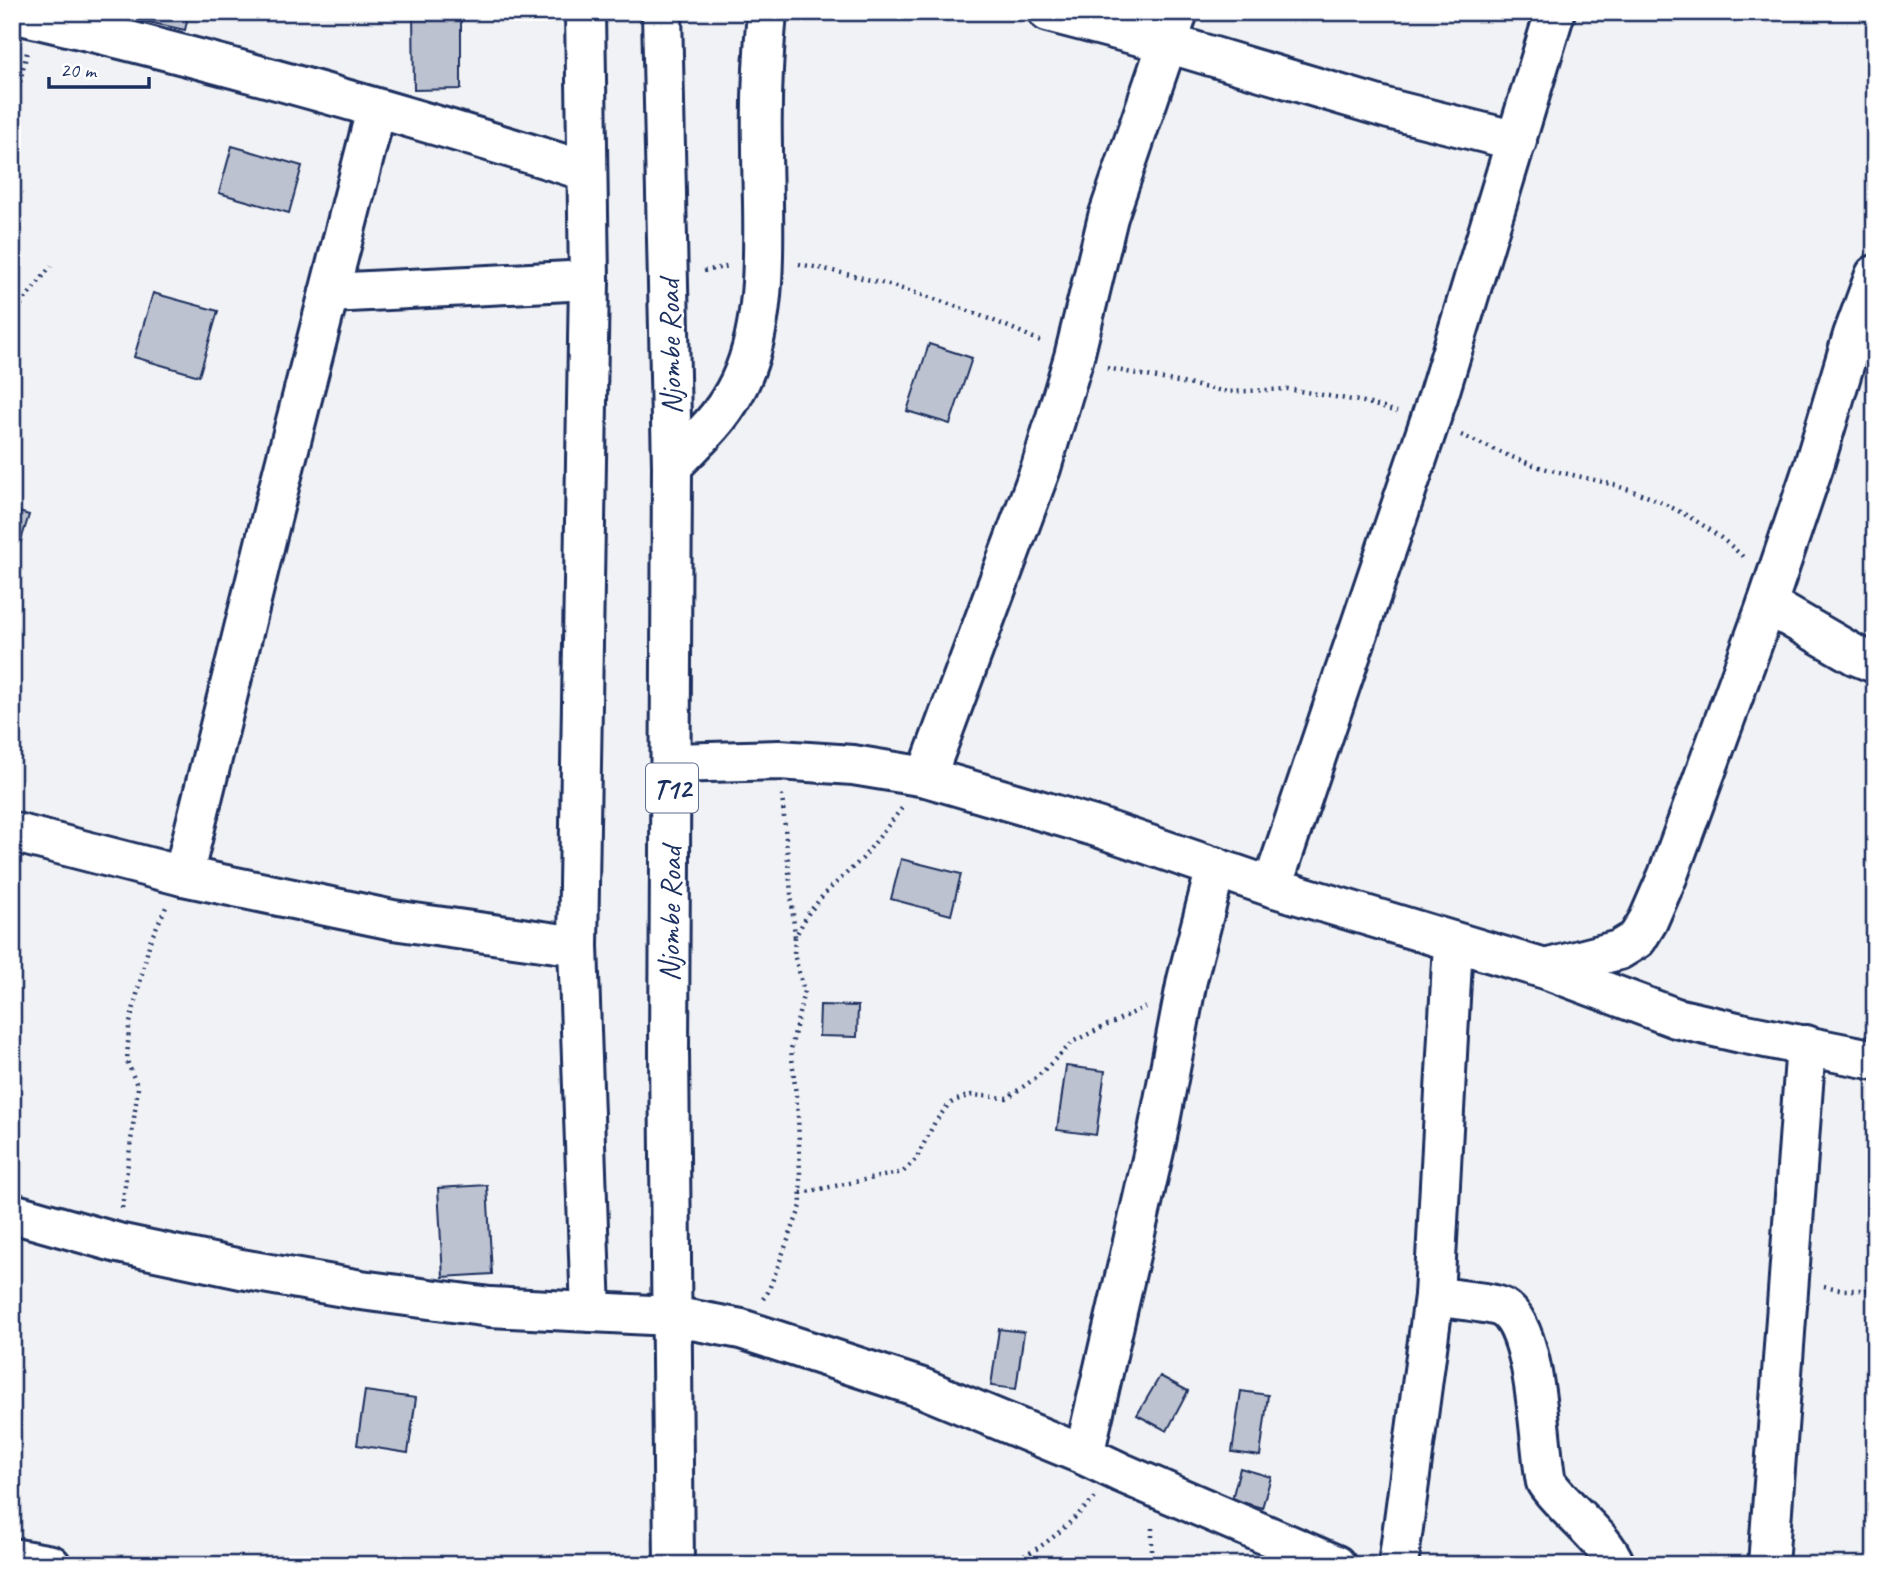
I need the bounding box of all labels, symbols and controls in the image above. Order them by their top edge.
scale bar [49,46,149,90]
text: 20 m [60,57,98,83]
street label: Njombe Road [650,275,690,415]
road number: T12 [646,764,698,812]
street label: Njombe Road [650,842,690,982]

